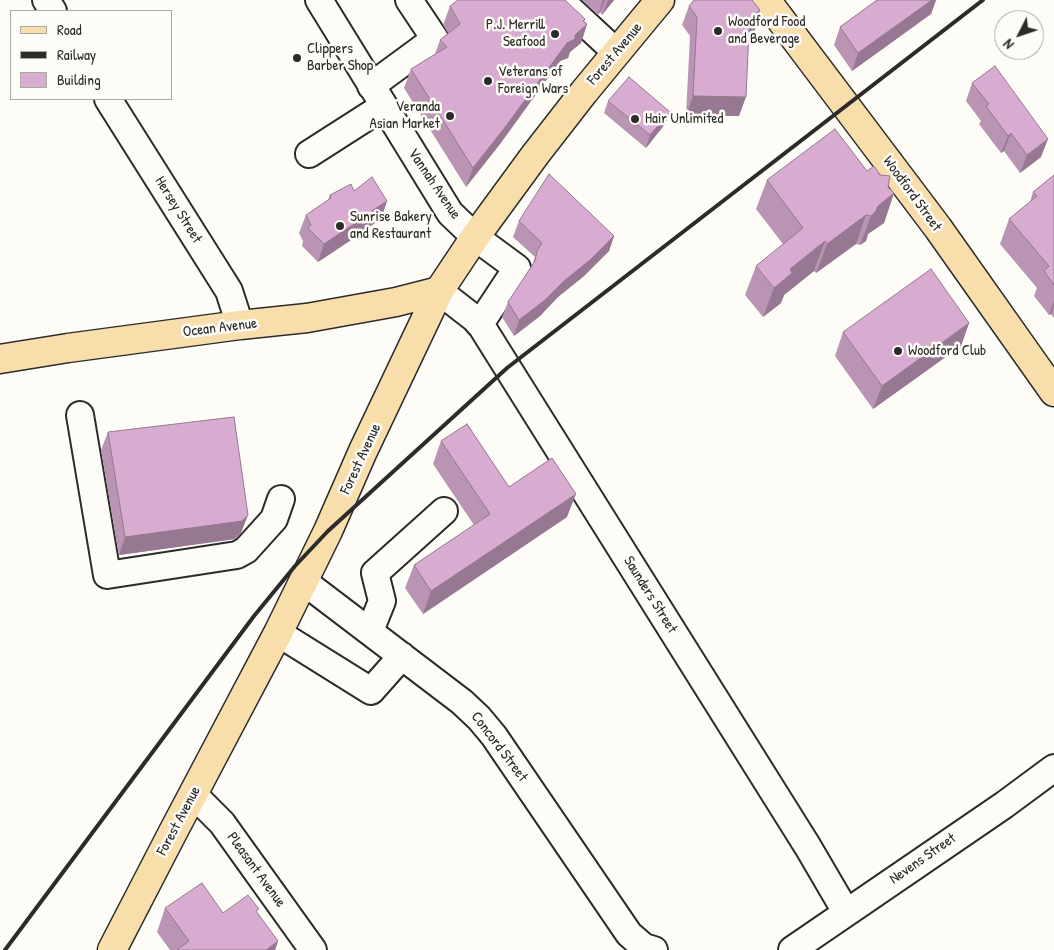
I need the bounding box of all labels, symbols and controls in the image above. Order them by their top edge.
legend [10,10,172,100]
north arrow [994,10,1044,60]
place label: Woodford Food and Beverage [728,13,805,48]
place label: P.J. Merrill Seafood [486,16,545,51]
text: Road [57,19,82,40]
street label: Forest Avenue [584,19,646,89]
marker: Woodford Food and Beverage [712,25,724,37]
marker: P.J. Merrill Seafood [549,28,561,40]
text: N [998,35,1018,54]
place label: Clippers Barber Shop [307,40,373,75]
text: Railway [57,44,96,65]
marker: Clippers Barber Shop [291,52,303,64]
place label: Veterans of Foreign Wars [498,63,568,98]
text: Building [57,69,101,90]
marker: Veterans of Foreign Wars [482,75,494,87]
place label: Veranda Asian Market [370,98,440,133]
marker: Veranda Asian Market [444,110,456,122]
place label: Hair Unlimited [645,110,723,128]
marker: Hair Unlimited [629,113,641,125]
street label: Vannah Avenue [404,145,464,223]
street label: Woodford Street [879,153,945,235]
street label: Hersey Street [150,173,206,247]
place label: Sunrise Bakery and Restaurant [350,208,432,243]
marker: Sunrise Bakery and Restaurant [334,220,346,232]
street label: Ocean Avenue [182,315,258,341]
place label: Woodford Club [908,342,986,360]
marker: Woodford Club [892,345,904,357]
street label: Forest Avenue [337,421,385,497]
street label: Saunders Street [619,553,681,637]
street label: Concord Street [467,708,531,786]
street label: Forest Avenue [153,783,205,859]
street label: Pleasant Avenue [223,829,289,911]
street label: Nevens Street [886,830,960,888]

